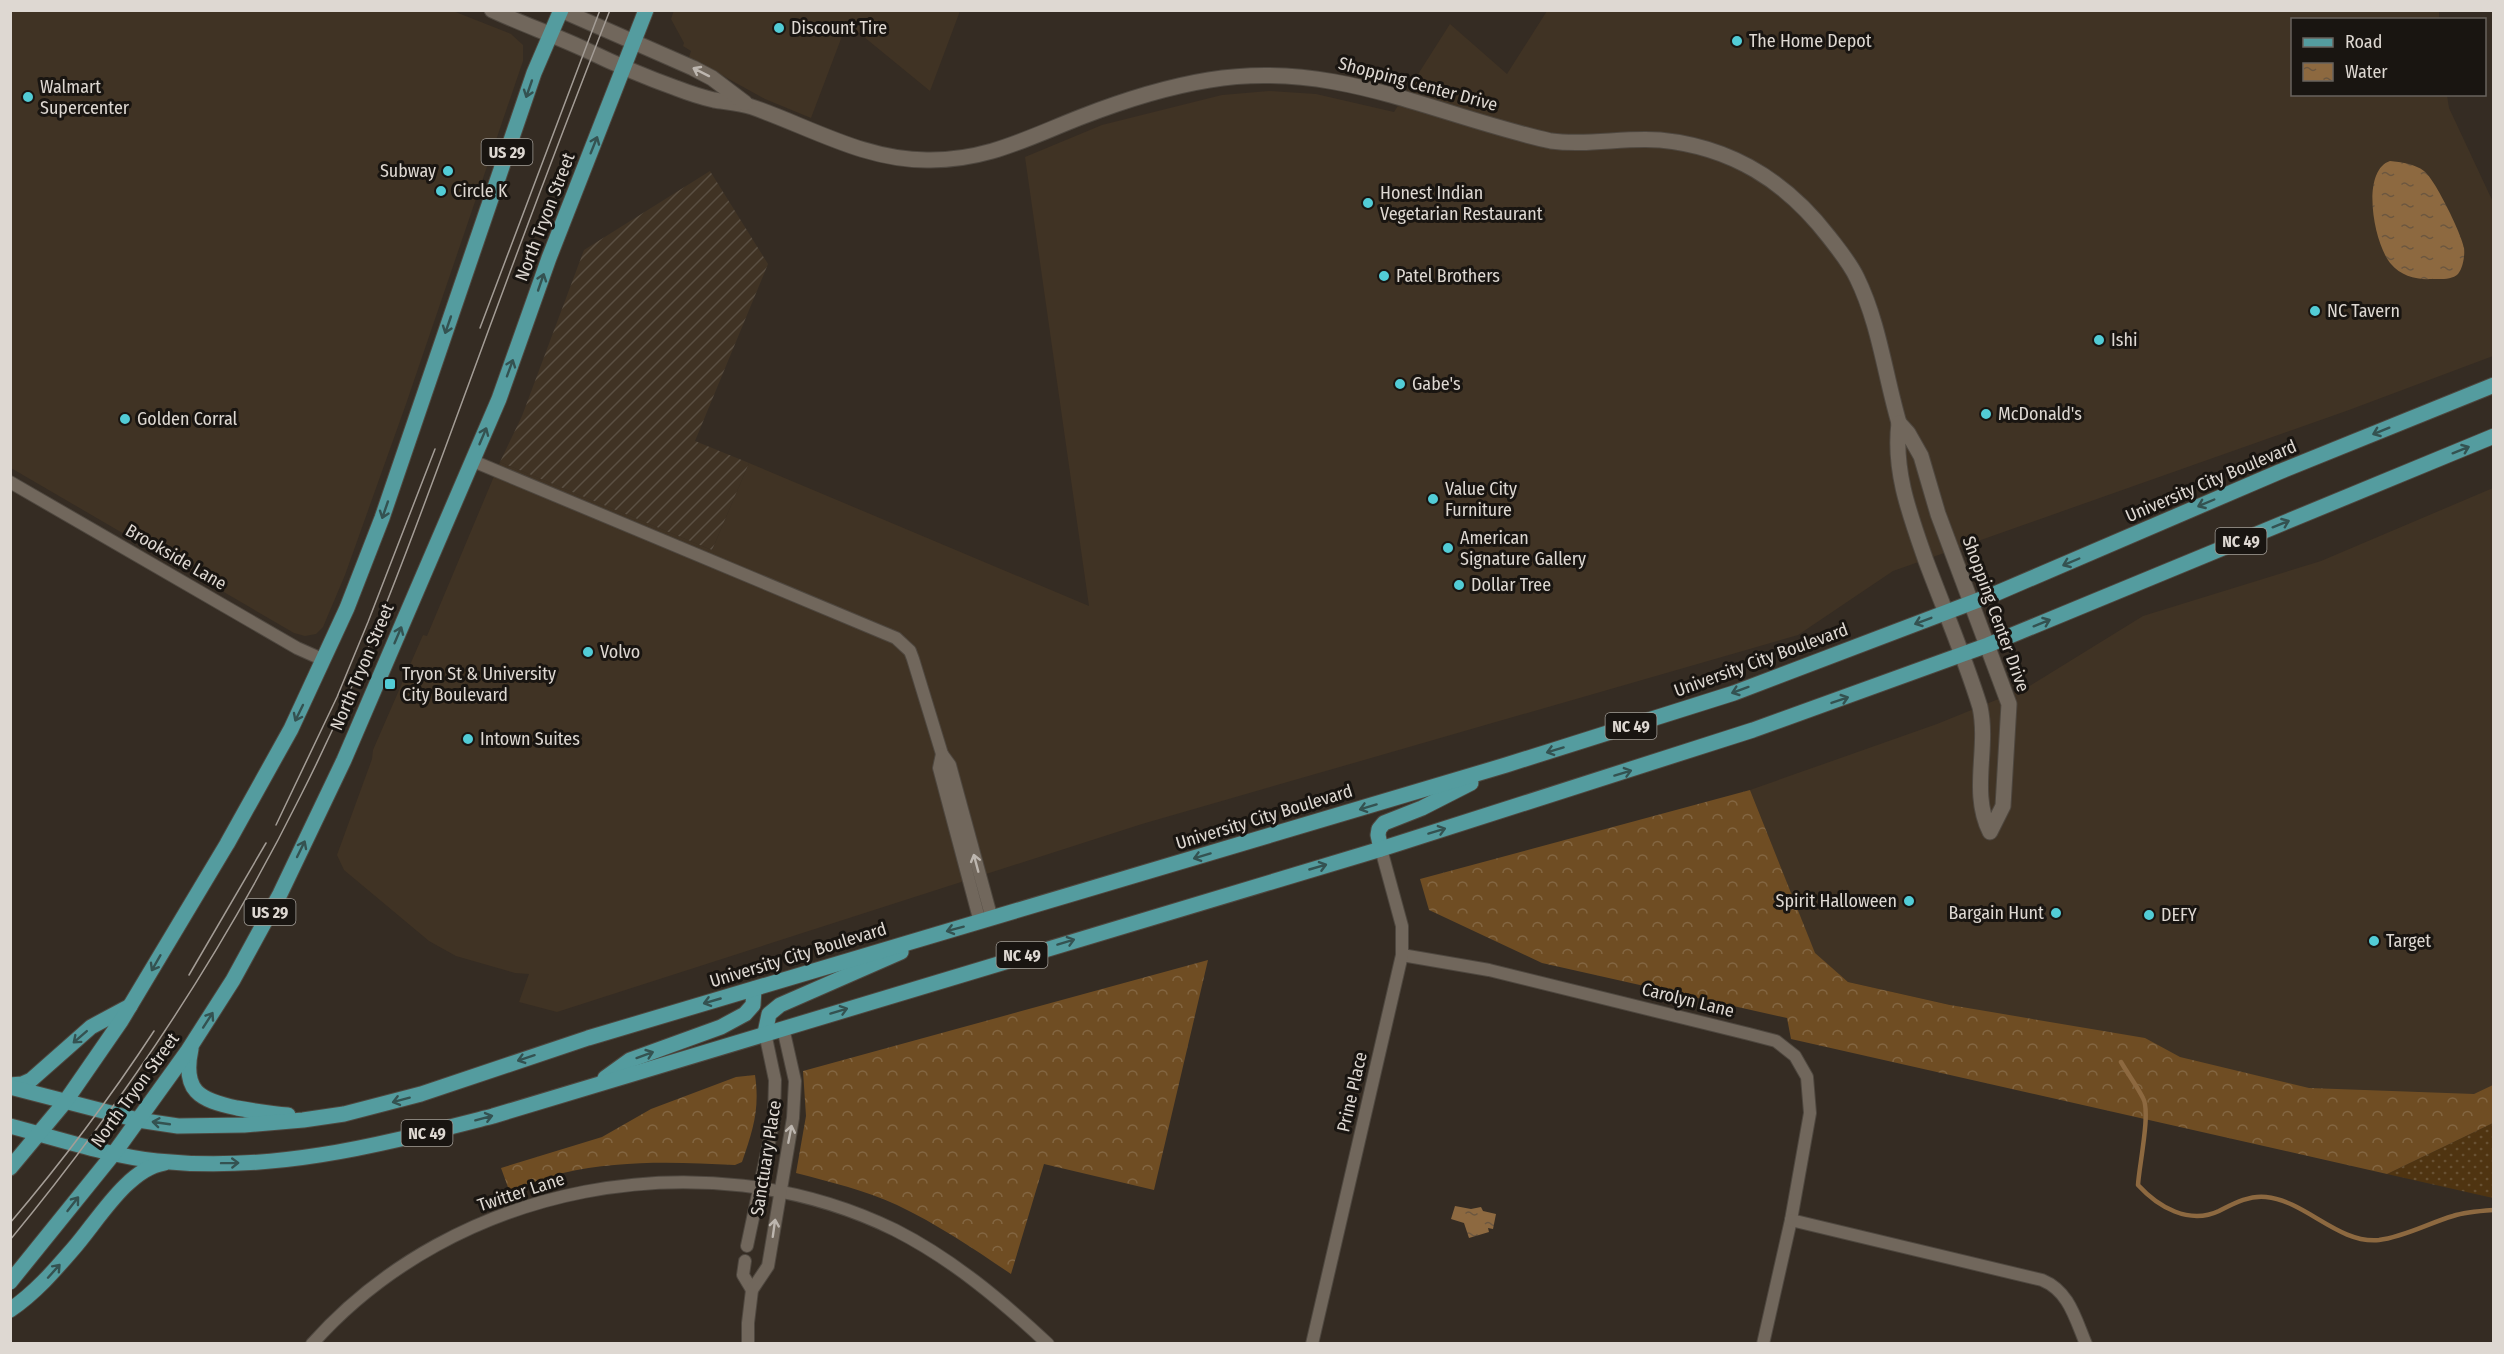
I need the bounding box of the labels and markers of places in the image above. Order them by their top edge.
place label: Discount Tire [791,17,887,39]
marker: Discount Tire [772,21,786,35]
place label: The Home Depot [1749,30,1872,52]
marker: The Home Depot [1730,34,1744,48]
place label: Walmart Supercenter [40,76,130,119]
marker: Walmart Supercenter [21,90,35,104]
place label: Subway [380,160,436,182]
marker: Subway [441,164,455,178]
place label: Circle K [453,180,508,202]
place label: Honest Indian Vegetarian Restaurant [1380,182,1543,225]
marker: Circle K [434,184,448,198]
marker: Honest Indian Vegetarian Restaurant [1361,196,1375,210]
place label: Patel Brothers [1396,265,1500,287]
marker: Patel Brothers [1377,269,1391,283]
place label: NC Tavern [2327,300,2400,322]
marker: NC Tavern [2308,304,2322,318]
place label: Ishi [2111,329,2137,351]
marker: Ishi [2092,333,2106,347]
place label: Gabe's [1412,373,1461,395]
marker: Gabe's [1393,377,1407,391]
place label: McDonald's [1998,403,2082,425]
marker: McDonald's [1979,407,1993,421]
place label: Golden Corral [137,408,238,430]
marker: Golden Corral [118,412,132,426]
place label: Value City Furniture [1445,478,1517,521]
marker: Value City Furniture [1426,492,1440,506]
place label: American Signature Gallery [1460,527,1586,570]
marker: American Signature Gallery [1441,541,1455,555]
place label: Dollar Tree [1471,574,1551,596]
marker: Dollar Tree [1452,578,1466,592]
place label: Volvo [600,641,640,663]
marker: Volvo [581,645,595,659]
place label: Tryon St & University City Boulevard [402,663,556,706]
marker: Tryon St & University City Boulevard [383,677,397,691]
place label: Intown Suites [480,728,580,750]
marker: Intown Suites [461,732,475,746]
place label: Spirit Halloween [1776,890,1897,912]
marker: Spirit Halloween [1902,894,1916,908]
place label: Bargain Hunt [1948,902,2044,924]
place label: DEFY [2161,904,2197,926]
marker: Bargain Hunt [2049,906,2063,920]
marker: DEFY [2142,908,2156,922]
place label: Target [2386,930,2431,952]
marker: Target [2367,934,2381,948]

